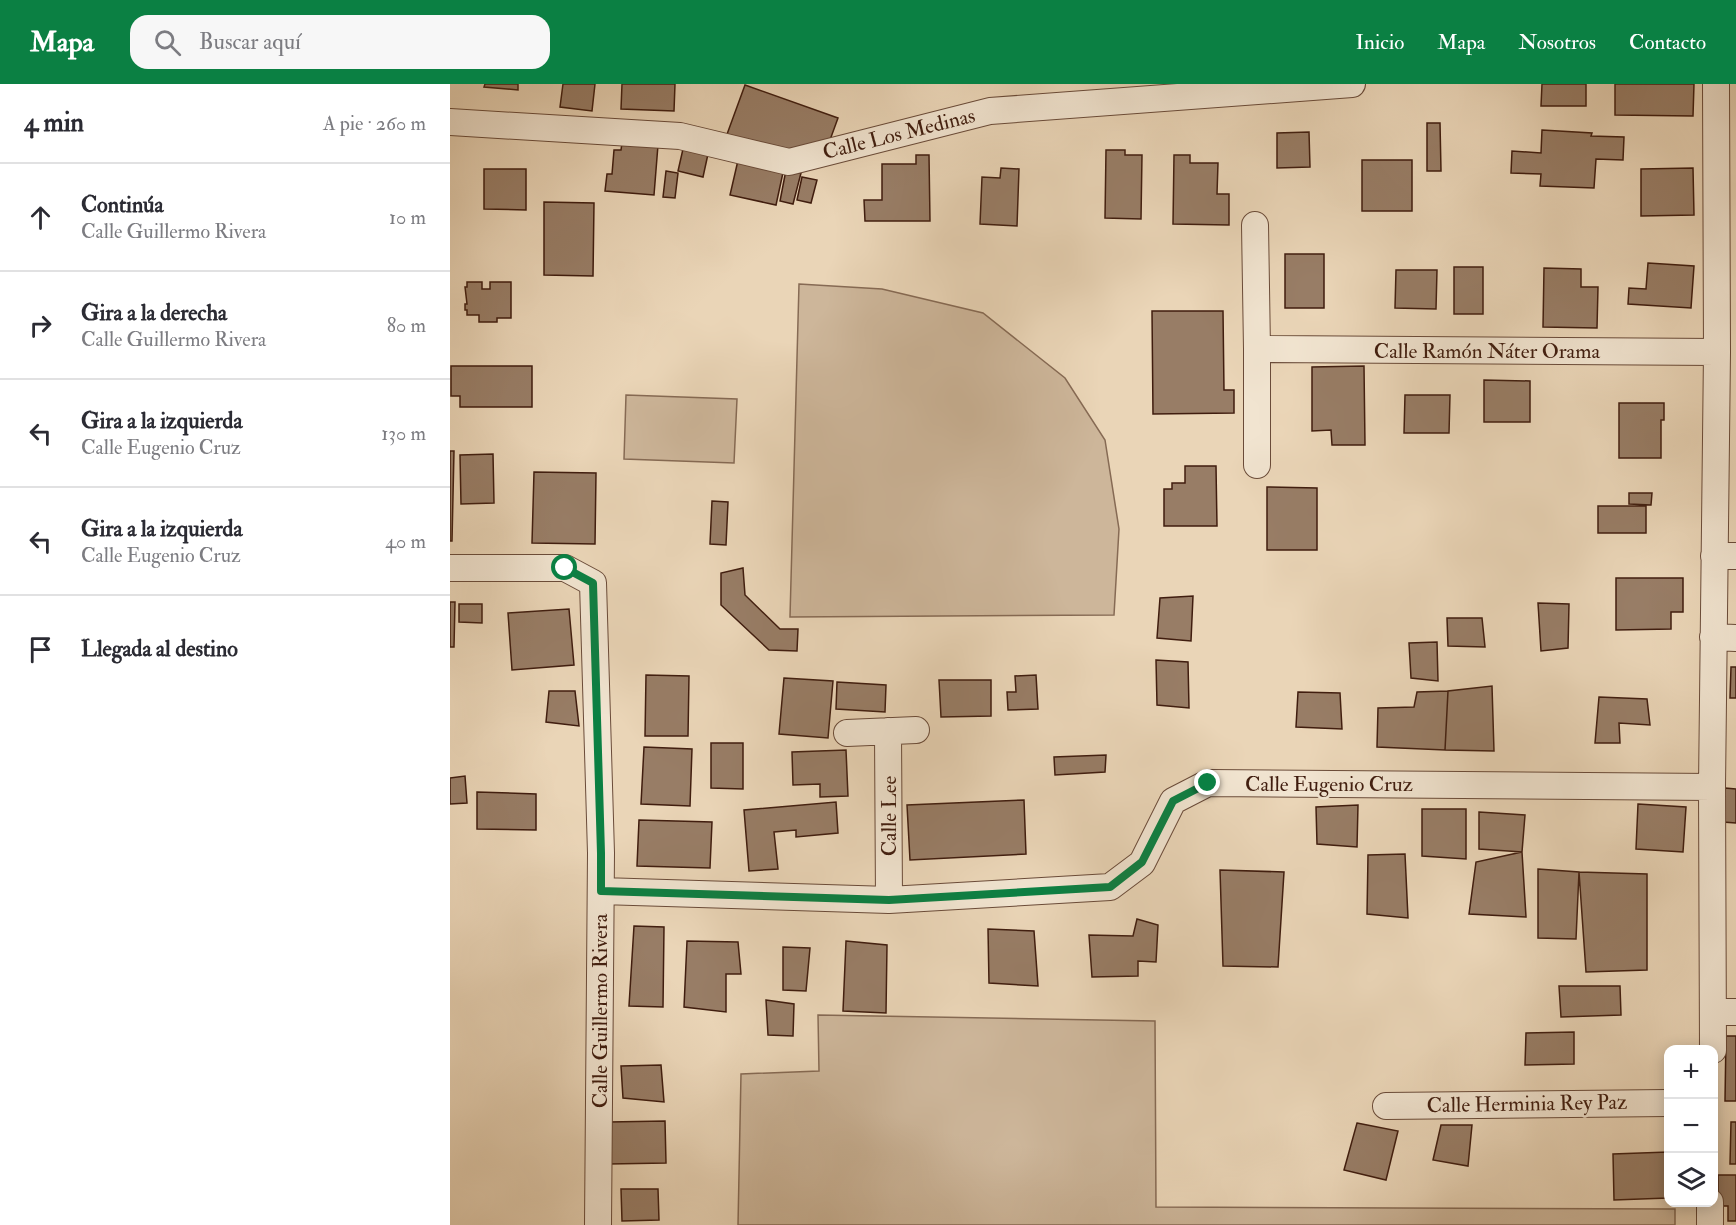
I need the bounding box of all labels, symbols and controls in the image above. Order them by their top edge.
search box [130,15,550,69]
text: Mapa [30,25,94,60]
icon: search [151,26,184,59]
text: Buscar aquí [199,28,301,56]
text: Inicio [1355,29,1404,56]
text: Mapa [1437,29,1485,56]
text: Nosotros [1518,29,1596,56]
text: Contacto [1629,29,1706,56]
street label: Calle Los Medinas [820,102,978,166]
text: 4 min [24,107,84,139]
text: A pie · 260 m [323,111,426,136]
text: Continúa [81,191,164,219]
icon: ahead [24,201,57,234]
text: 10 m [389,205,426,230]
text: Calle Guillermo Rivera [81,219,266,244]
text: Gira a la derecha [81,299,227,327]
icon: right [24,309,57,342]
text: 80 m [387,313,426,338]
text: Calle Guillermo Rivera [81,327,266,352]
street label: Calle Ramón Náter Orama [1374,338,1600,365]
text: Gira a la izquierda [81,407,242,435]
icon: left [24,417,57,450]
text: 130 m [381,421,426,446]
text: Calle Eugenio Cruz [81,435,241,460]
text: Gira a la izquierda [81,515,242,543]
icon: left [24,525,57,558]
text: 40 m [385,529,426,554]
text: Calle Eugenio Cruz [81,543,241,568]
route start [551,554,577,580]
icon: arrive [24,633,57,666]
text: Llegada al destino [81,635,238,663]
route end [1194,769,1220,795]
street label: Calle Eugenio Cruz [1245,771,1413,798]
street label: Calle Lee [876,775,903,856]
street label: Calle Guillermo Rivera [587,913,614,1108]
map controls [1664,1045,1718,1207]
button: + [1664,1045,1718,1099]
street label: Calle Herminia Rey Paz [1426,1089,1628,1119]
button: − [1664,1099,1718,1153]
button: layers [1664,1153,1718,1207]

